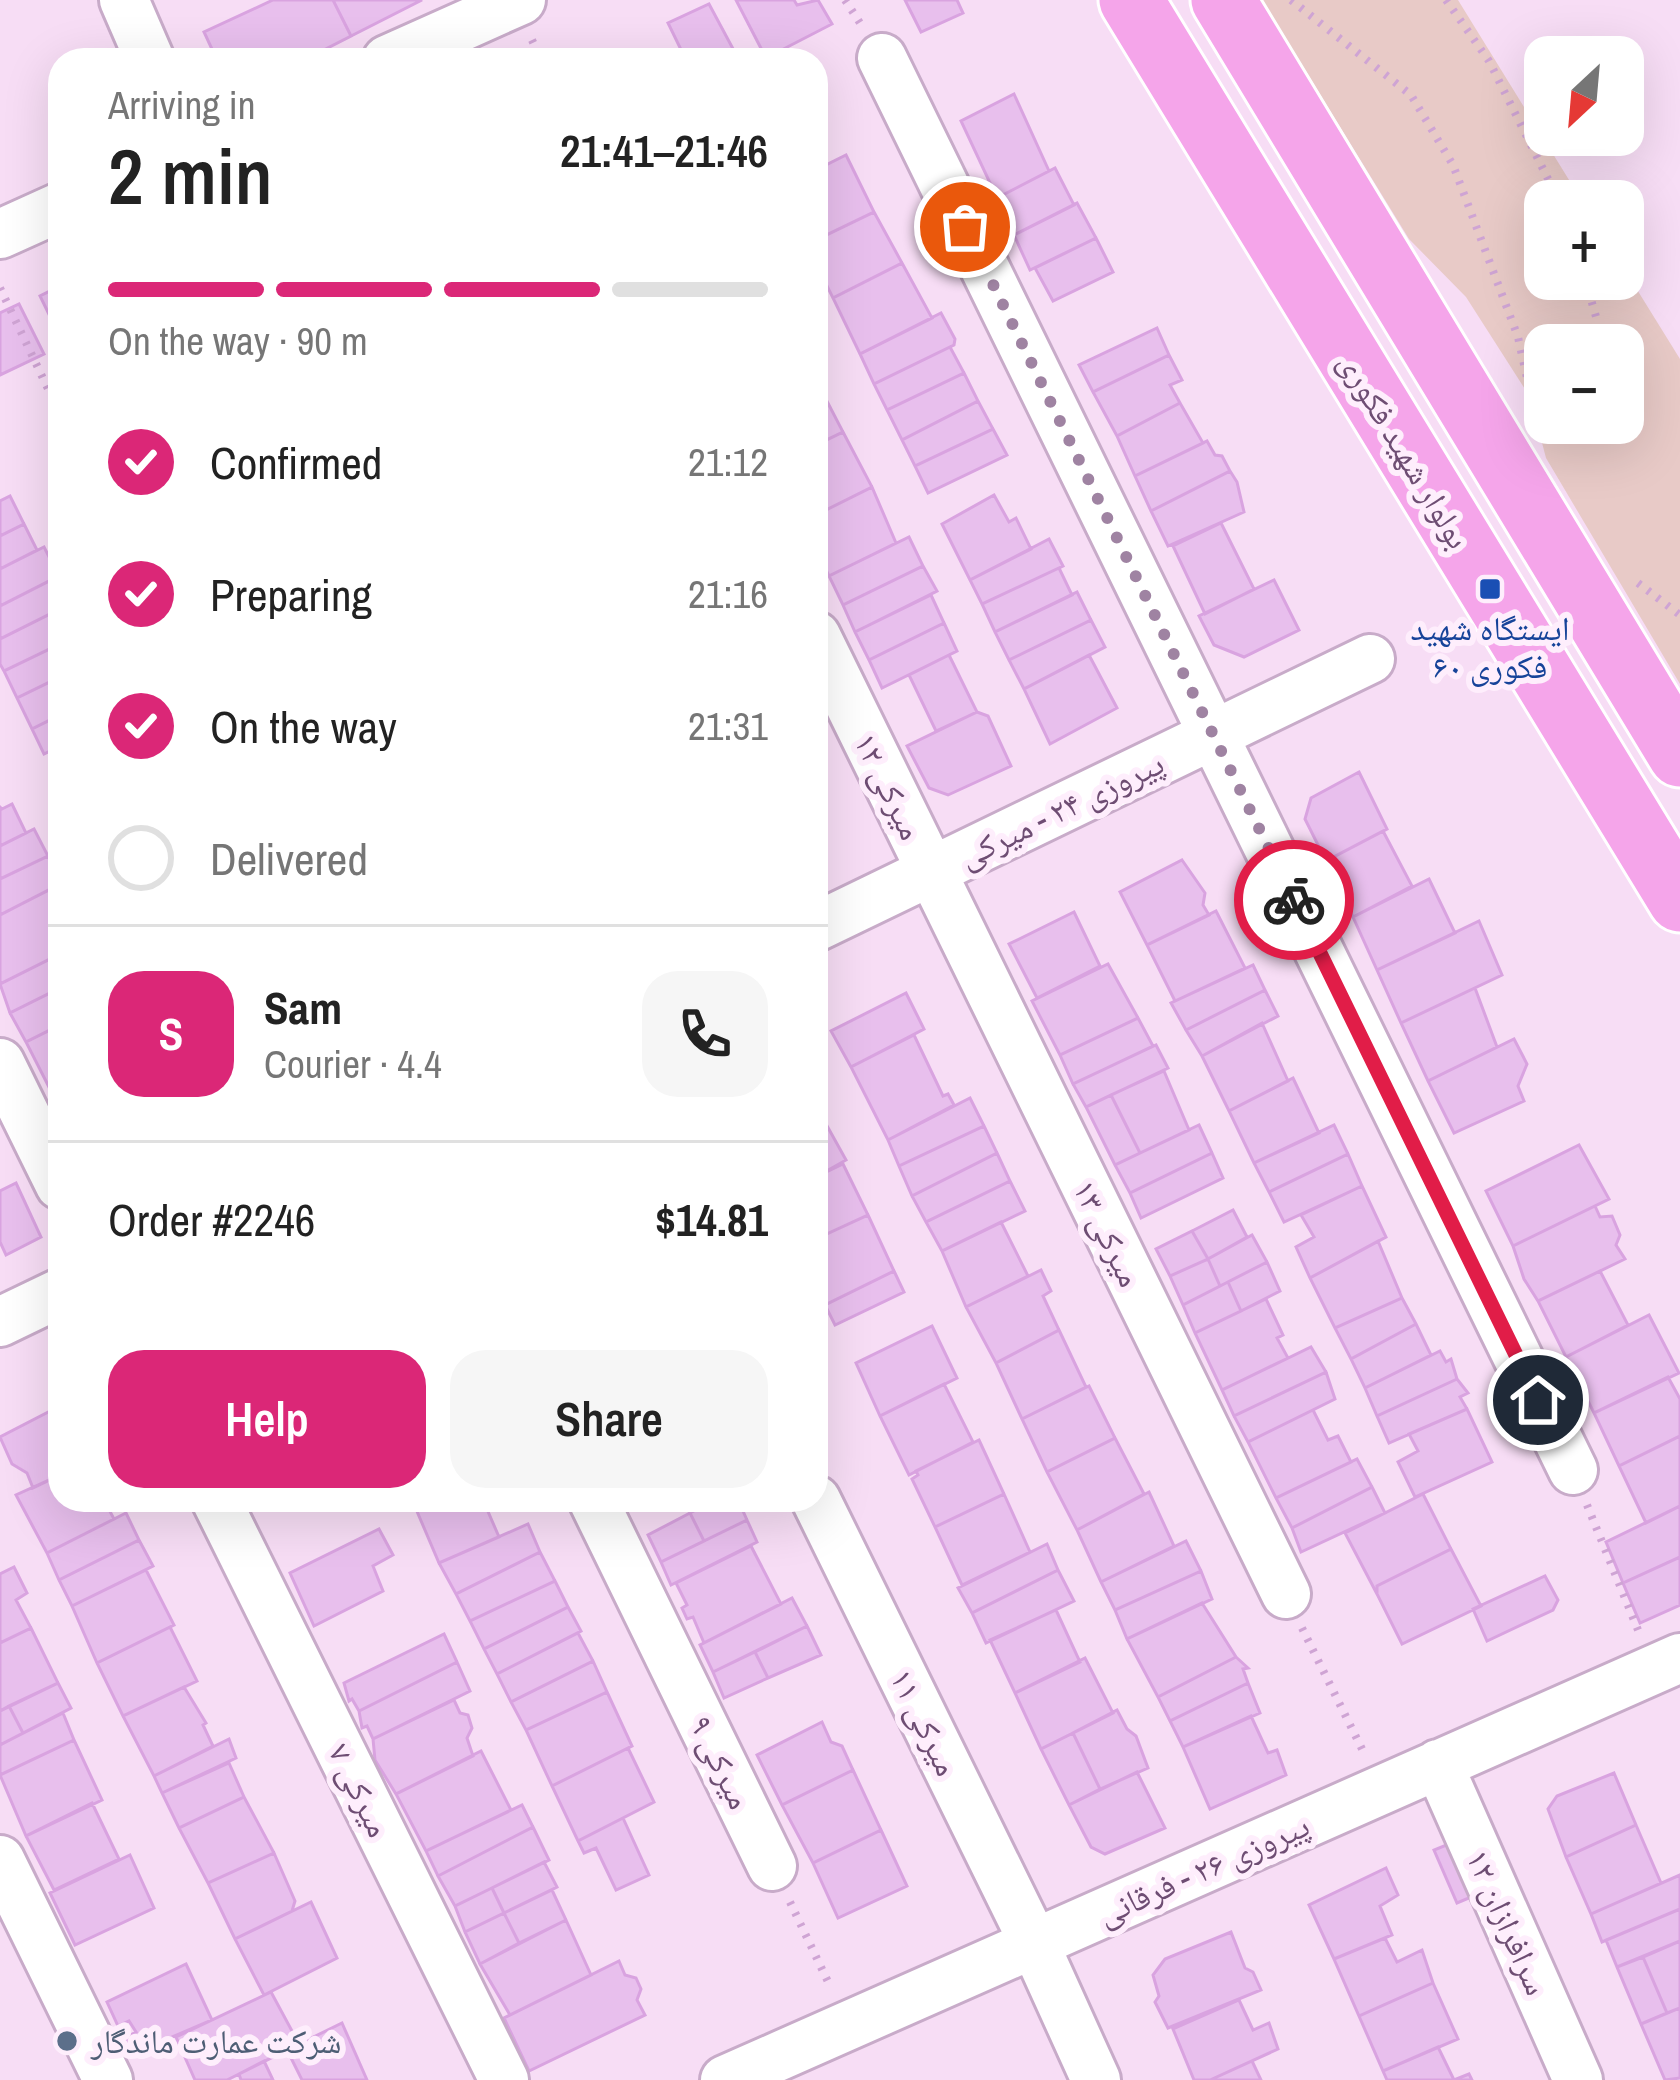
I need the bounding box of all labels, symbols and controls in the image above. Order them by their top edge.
north arrow [1524,36,1644,156]
map controls [1524,36,1644,444]
text: Arriving in [108,79,256,131]
text: 21:41–21:46 [560,120,768,181]
text: 2 min [108,123,273,228]
pin [914,176,1016,278]
button: + [1524,180,1644,300]
icon: bag [932,194,998,260]
text: On the way · 90 m [108,315,368,367]
button: − [1524,324,1644,444]
street label: بولوار شهید فکوری [1329,344,1481,556]
icon: check [108,429,174,495]
text: Confirmed [210,432,382,493]
text: 21:12 [688,436,768,488]
icon: check [108,561,174,627]
text: Preparing [210,564,372,625]
text: 21:16 [688,568,768,620]
marker: ایستگاه شهید فکوری ۶۰ [1477,576,1503,602]
place label: ایستگاه شهید فکوری ۶۰ [1410,606,1570,688]
icon: check [108,693,174,759]
text: On the way [210,696,397,757]
text: 21:31 [688,700,768,752]
street label: میرکی ۱۲ [844,725,934,847]
street label: پیروزی ۲۴ - میرکی [951,740,1171,878]
text: Delivered [210,828,368,889]
courier [1234,840,1354,960]
icon: bike [1261,867,1327,933]
button: phone [642,971,768,1097]
text: Sam [264,977,342,1038]
text: S [159,1003,183,1064]
text: Courier · 4.4 [264,1038,442,1090]
street label: میرکی ۱۳ [1063,1172,1153,1294]
text: Order #2246 [108,1189,315,1250]
text: $14.81 [655,1189,768,1250]
pin [1487,1349,1589,1451]
button: Help [108,1350,426,1488]
button: Share [450,1350,768,1488]
icon: home [1505,1367,1571,1433]
street label: میرکی ۱۱ [880,1661,970,1783]
street label: میرکی ۹ [680,1708,762,1816]
street label: میرکی ۷ [319,1736,401,1844]
street label: پیروزی ۲۶ - فرقانی [1090,1803,1316,1935]
street label: سرافرازان ۱۲ [1456,1842,1560,2002]
place label: شرکت عمارت ماندگار [90,2019,342,2063]
marker: شرکت عمارت ماندگار [54,2028,80,2054]

